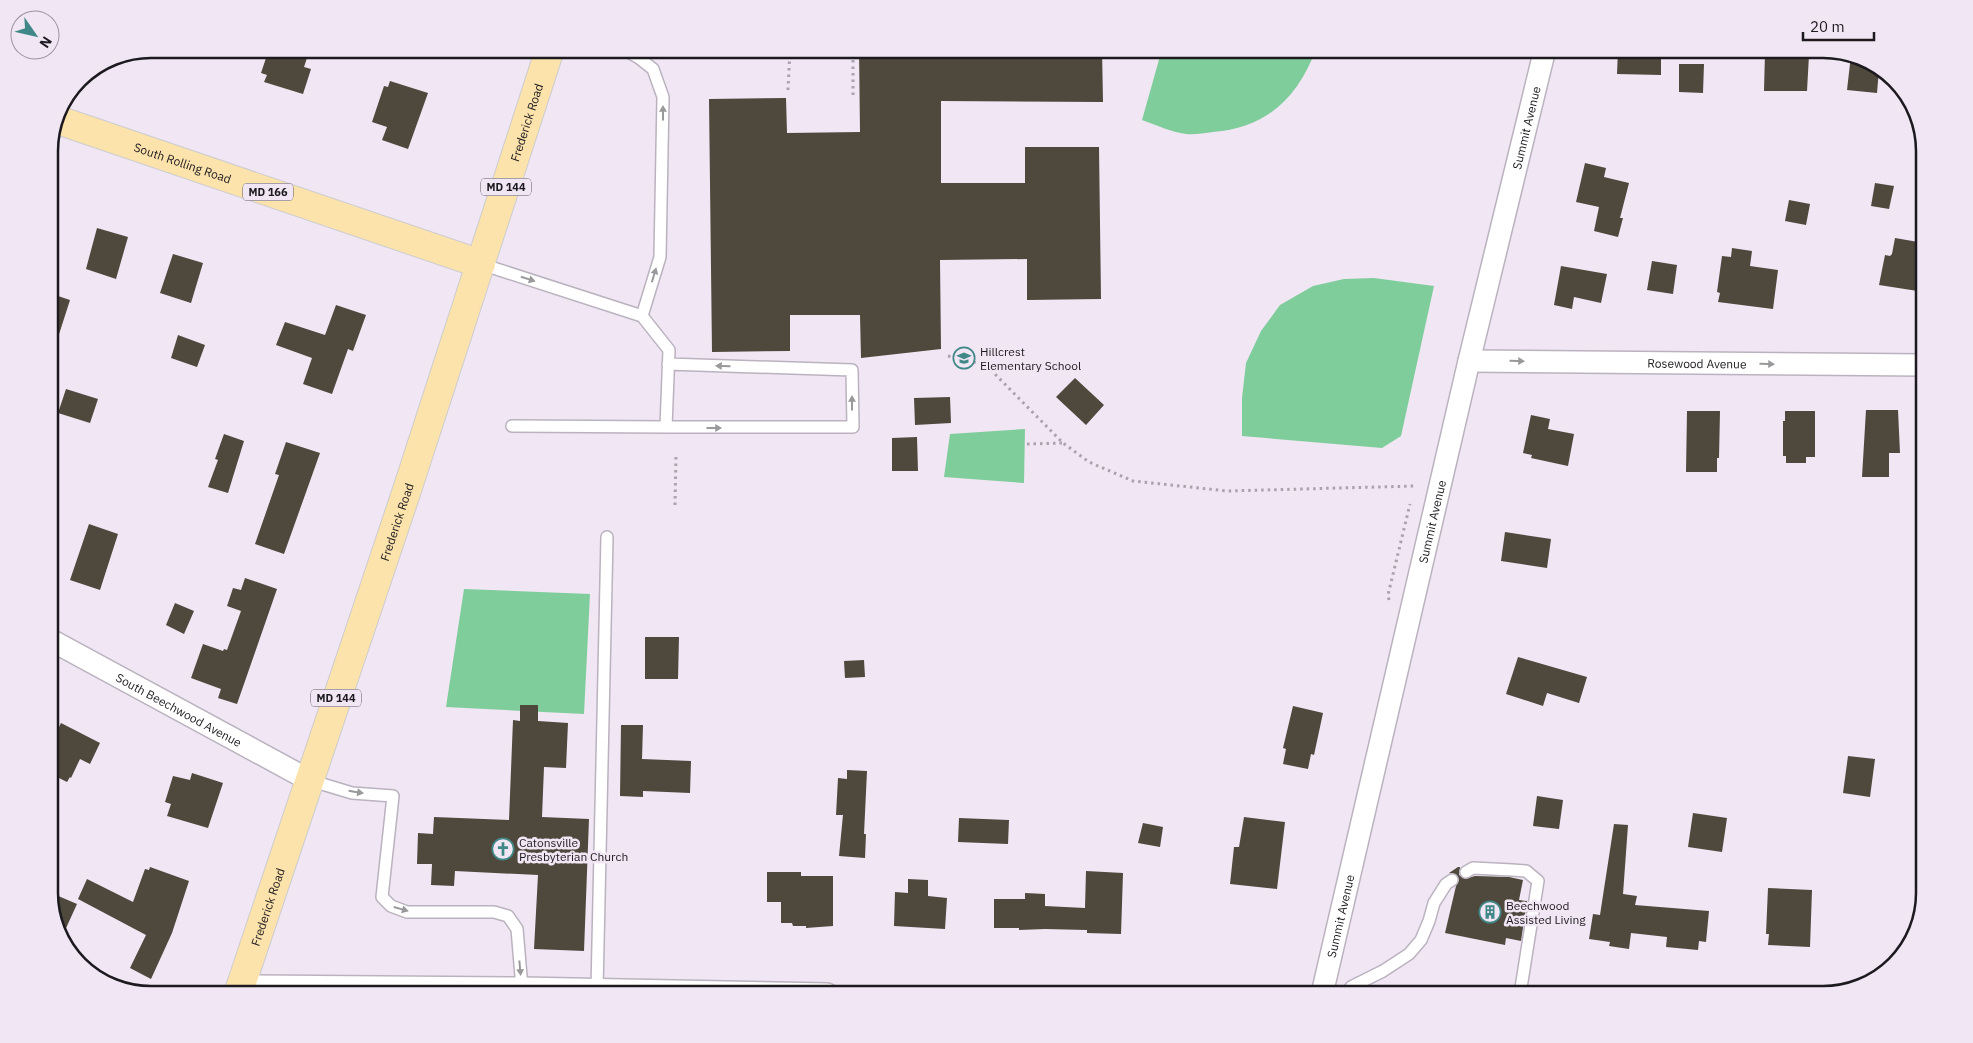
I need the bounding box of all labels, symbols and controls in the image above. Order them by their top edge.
north arrow [10,10,60,60]
scale bar [1803,10,1874,42]
text: 20 m [1810,17,1845,36]
text: N [35,33,56,52]
street label: Frederick Road [507,81,546,163]
street label: Summit Avenue [1508,84,1543,171]
one-way arrow [659,105,667,121]
street label: South Rolling Road [132,139,233,186]
road number: MD 144 [481,178,531,196]
road number: MD 166 [243,183,293,200]
one-way arrow [651,267,659,282]
one-way arrow [520,275,535,283]
place label: Hillcrest Elementary School [980,344,1081,373]
school or university icon: Hillcrest Elementary School [952,346,976,370]
street label: Rosewood Avenue [1647,355,1747,371]
one-way arrow [1509,357,1525,365]
one-way arrow [1759,360,1775,368]
one-way arrow [715,362,731,370]
one-way arrow [848,395,856,411]
one-way arrow [707,423,723,431]
street label: Summit Avenue [1415,478,1449,565]
street label: Frederick Road [376,481,416,563]
street label: South Beechwood Avenue [114,669,245,750]
road number: MD 144 [311,690,361,706]
one-way arrow [348,789,364,797]
place label: Catonsville Presbyterian Church [519,835,628,864]
church icon: Catonsville Presbyterian Church [491,837,515,861]
street label: Frederick Road [247,866,287,948]
street label: Summit Avenue [1323,873,1357,959]
place label: Beechwood Assisted Living [1506,898,1586,927]
building icon: Beechwood Assisted Living [1478,900,1502,924]
one-way arrow [394,906,409,914]
one-way arrow [516,960,524,976]

